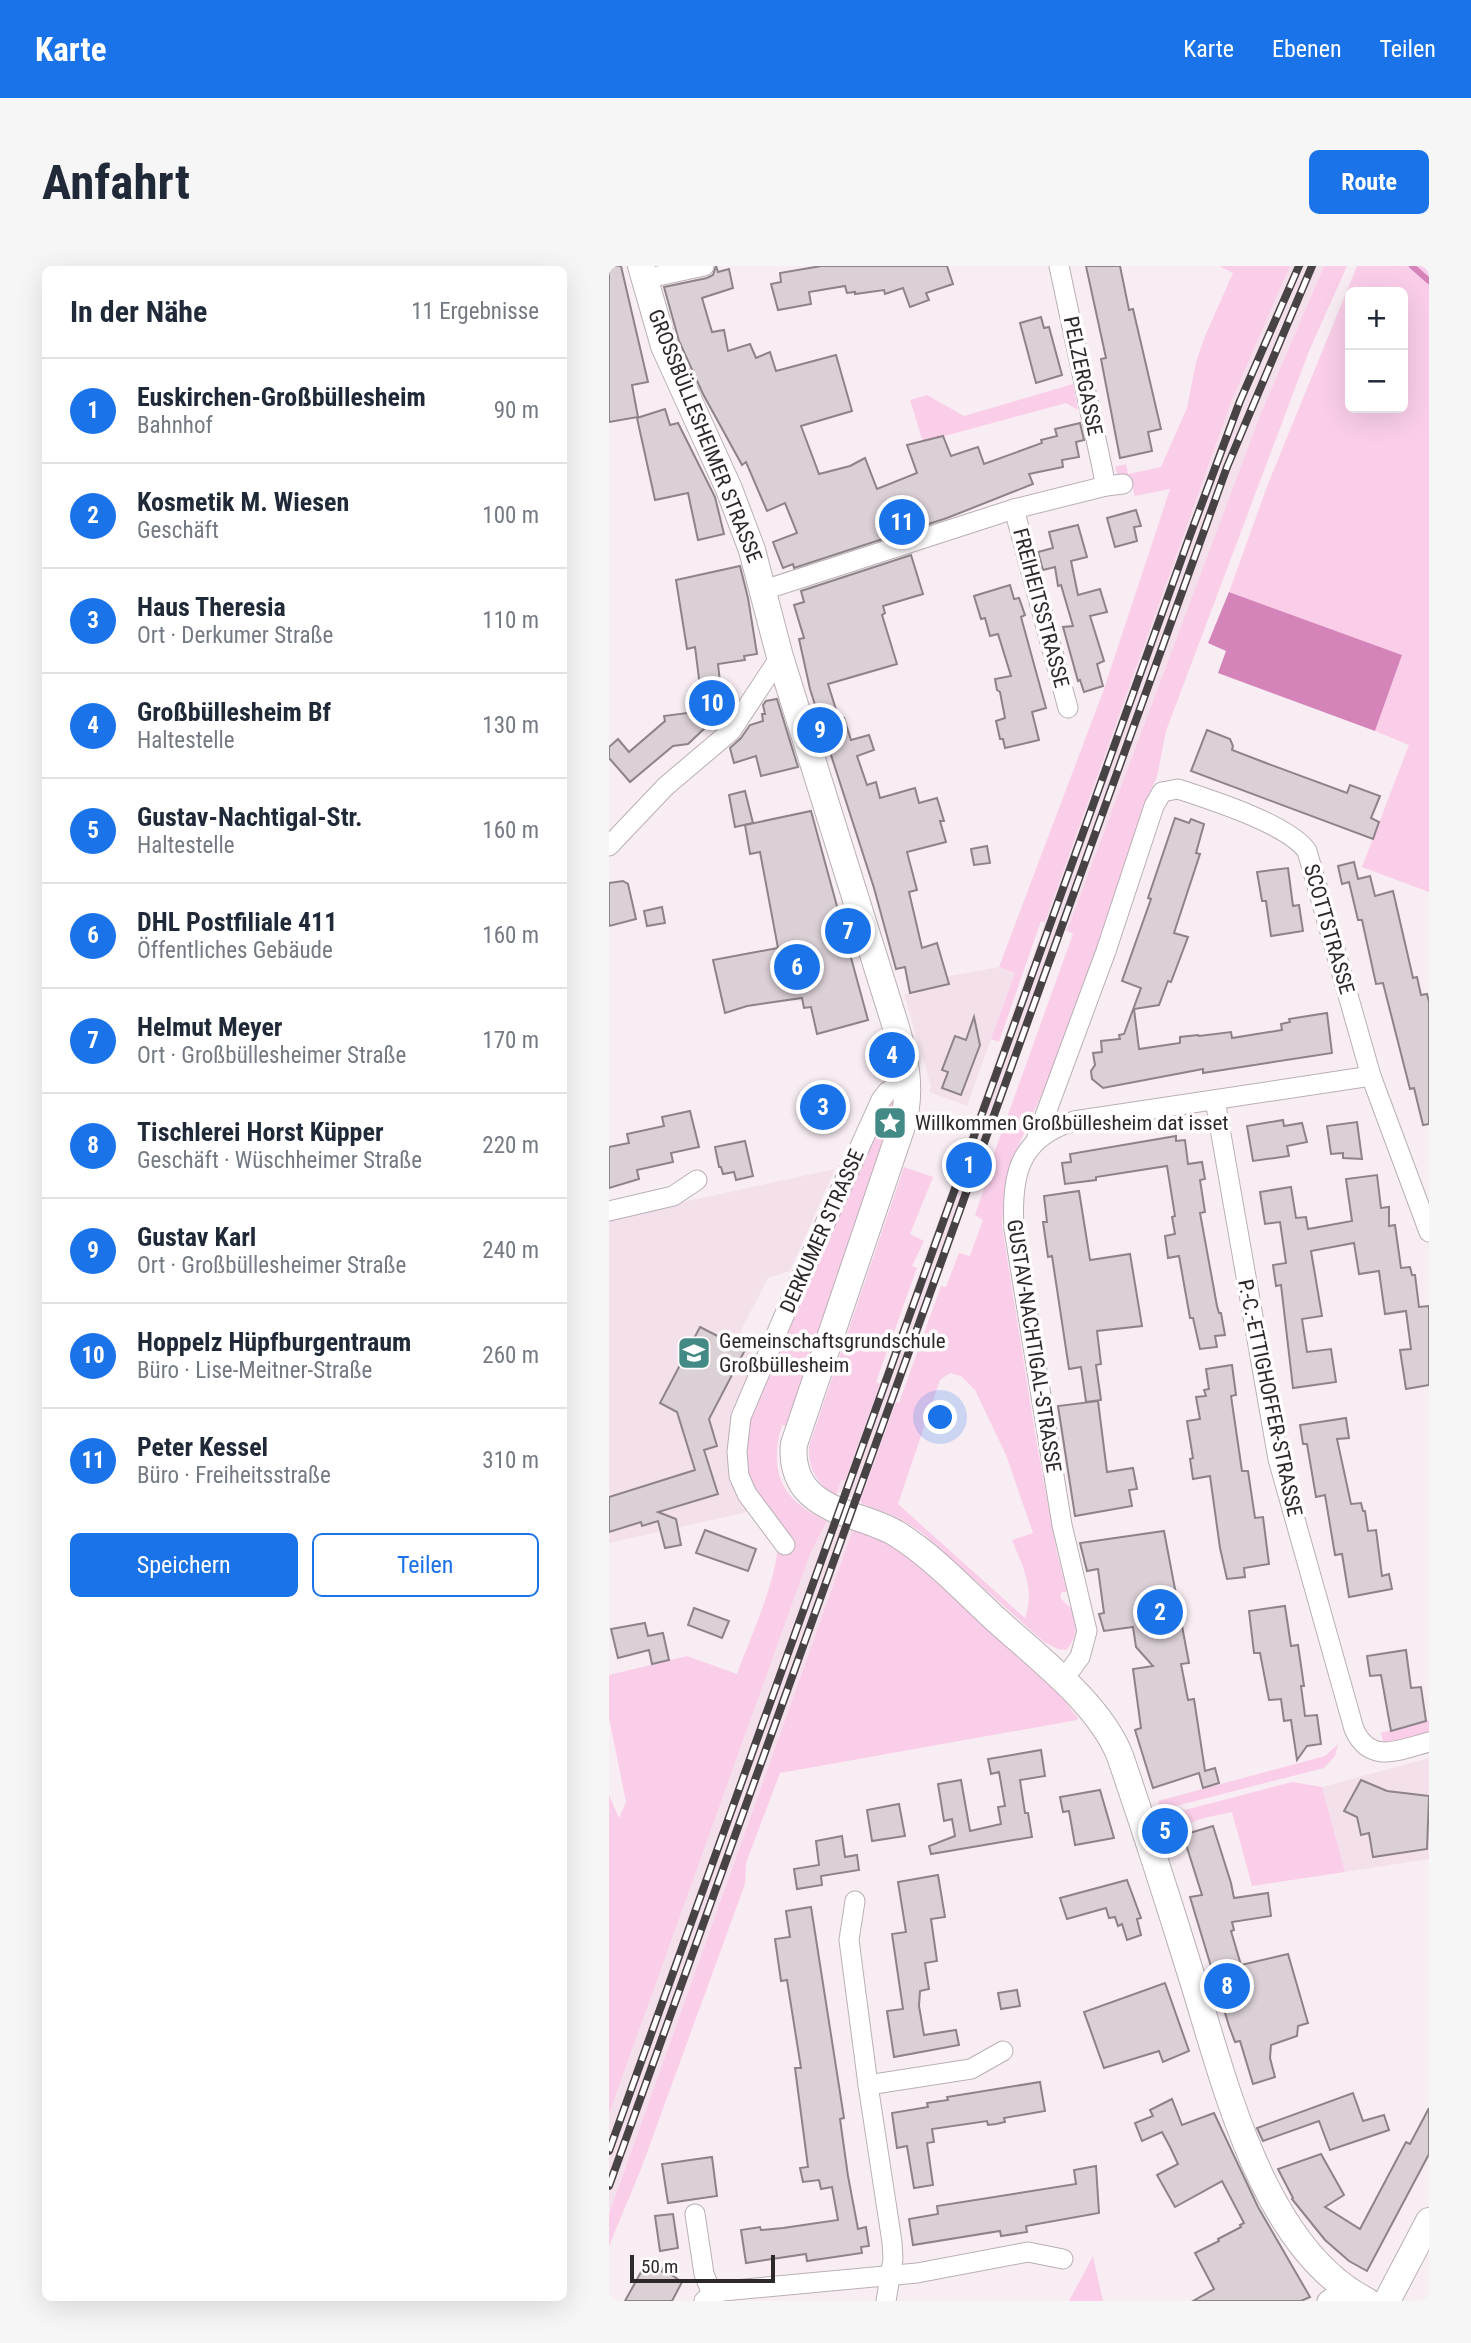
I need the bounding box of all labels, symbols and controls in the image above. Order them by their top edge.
text: Karte [35,30,106,69]
text: Karte [1183,35,1234,63]
text: Ebenen [1272,35,1342,63]
text: Teilen [1380,35,1436,63]
button: Route [1309,150,1429,214]
text: Anfahrt [42,154,190,211]
map controls [1345,287,1408,413]
button: + [1345,287,1408,350]
text: In der Nähe [70,294,207,329]
text: 11 Ergebnisse [411,298,539,325]
street label: GROSSBÜLLESHEIMER STRASSE [643,306,767,566]
street label: PELZERGASSE [1059,314,1107,438]
button: − [1345,350,1408,413]
text: Euskirchen-Großbüllesheim [137,382,426,412]
text: 1 [87,397,99,424]
text: 90 m [494,397,539,424]
text: Bahnhof [137,412,213,439]
text: Kosmetik M. Wiesen [137,487,349,517]
pin: 11 [879,496,925,548]
text: 2 [87,502,99,529]
text: 100 m [482,502,539,529]
text: Geschäft [137,517,219,544]
street label: FREIHEITSSTRASSE [1008,526,1074,690]
text: Haus Theresia [137,592,286,622]
text: 3 [87,607,99,634]
text: 110 m [482,607,539,634]
text: Ort · Derkumer Straße [137,622,333,649]
pin: 10 [689,677,735,729]
text: Großbüllesheim Bf [137,697,331,727]
pin: 9 [797,704,843,756]
text: 4 [87,712,99,739]
text: 130 m [482,712,539,739]
text: Haltestelle [137,727,235,754]
text: Gustav-Nachtigal-Str. [137,802,363,832]
text: 5 [87,817,99,844]
text: 160 m [482,817,539,844]
text: Haltestelle [137,832,235,859]
street label: SCOTTSTRASSE [1299,861,1359,997]
pin: 7 [825,905,871,957]
text: DHL Postfiliale 411 [137,907,337,937]
text: 6 [87,922,99,949]
text: 160 m [482,922,539,949]
text: Öffentliches Gebäude [137,937,333,964]
pin: 6 [774,941,820,993]
text: Helmut Meyer [137,1012,282,1042]
text: 7 [87,1027,99,1054]
text: 170 m [482,1027,539,1054]
pin: 4 [869,1029,915,1081]
text: Ort · Großbüllesheimer Straße [137,1042,406,1069]
pin: 3 [800,1081,846,1133]
place icon: Willkommen Großbüllesheim dat isset [871,1104,909,1142]
place label: Willkommen Großbüllesheim dat isset [915,1111,1229,1135]
text: Tischlerei Horst Küpper [137,1117,384,1147]
text: 8 [87,1132,99,1159]
text: 220 m [482,1132,539,1159]
pin: 1 [946,1139,992,1191]
street label: DERKUMER STRASSE [775,1146,869,1316]
text: Geschäft · Wüschheimer Straße [137,1147,422,1174]
street label: GUSTAV-NACHTIGAL-STRASSE [1002,1218,1066,1474]
text: Gustav Karl [137,1222,256,1252]
text: 9 [87,1237,99,1264]
text: 240 m [482,1237,539,1264]
text: Ort · Großbüllesheimer Straße [137,1252,406,1279]
street label: P.-C.-ETTIGHOFFER-STRASSE [1233,1277,1307,1519]
text: Hoppelz Hüpfburgentraum [137,1327,411,1357]
place label: Gemeinschaftsgrundschule Großbüllesheim [719,1329,946,1377]
school or university icon: Gemeinschaftsgrundschule Großbüllesheim [675,1334,713,1372]
text: 10 [81,1342,105,1369]
text: 260 m [482,1342,539,1369]
text: Büro · Lise-Meitner-Straße [137,1357,372,1384]
your location [923,1400,957,1434]
text: Peter Kessel [137,1432,268,1462]
text: 11 [81,1447,105,1474]
text: 310 m [482,1447,539,1474]
text: Büro · Freiheitsstraße [137,1462,331,1489]
button: Speichern [70,1533,298,1597]
button: Teilen [312,1533,539,1597]
pin: 2 [1137,1586,1183,1638]
pin: 5 [1142,1805,1188,1857]
pin: 8 [1204,1960,1250,2012]
scale bar [630,2252,775,2284]
text: 50 m [641,2255,678,2278]

